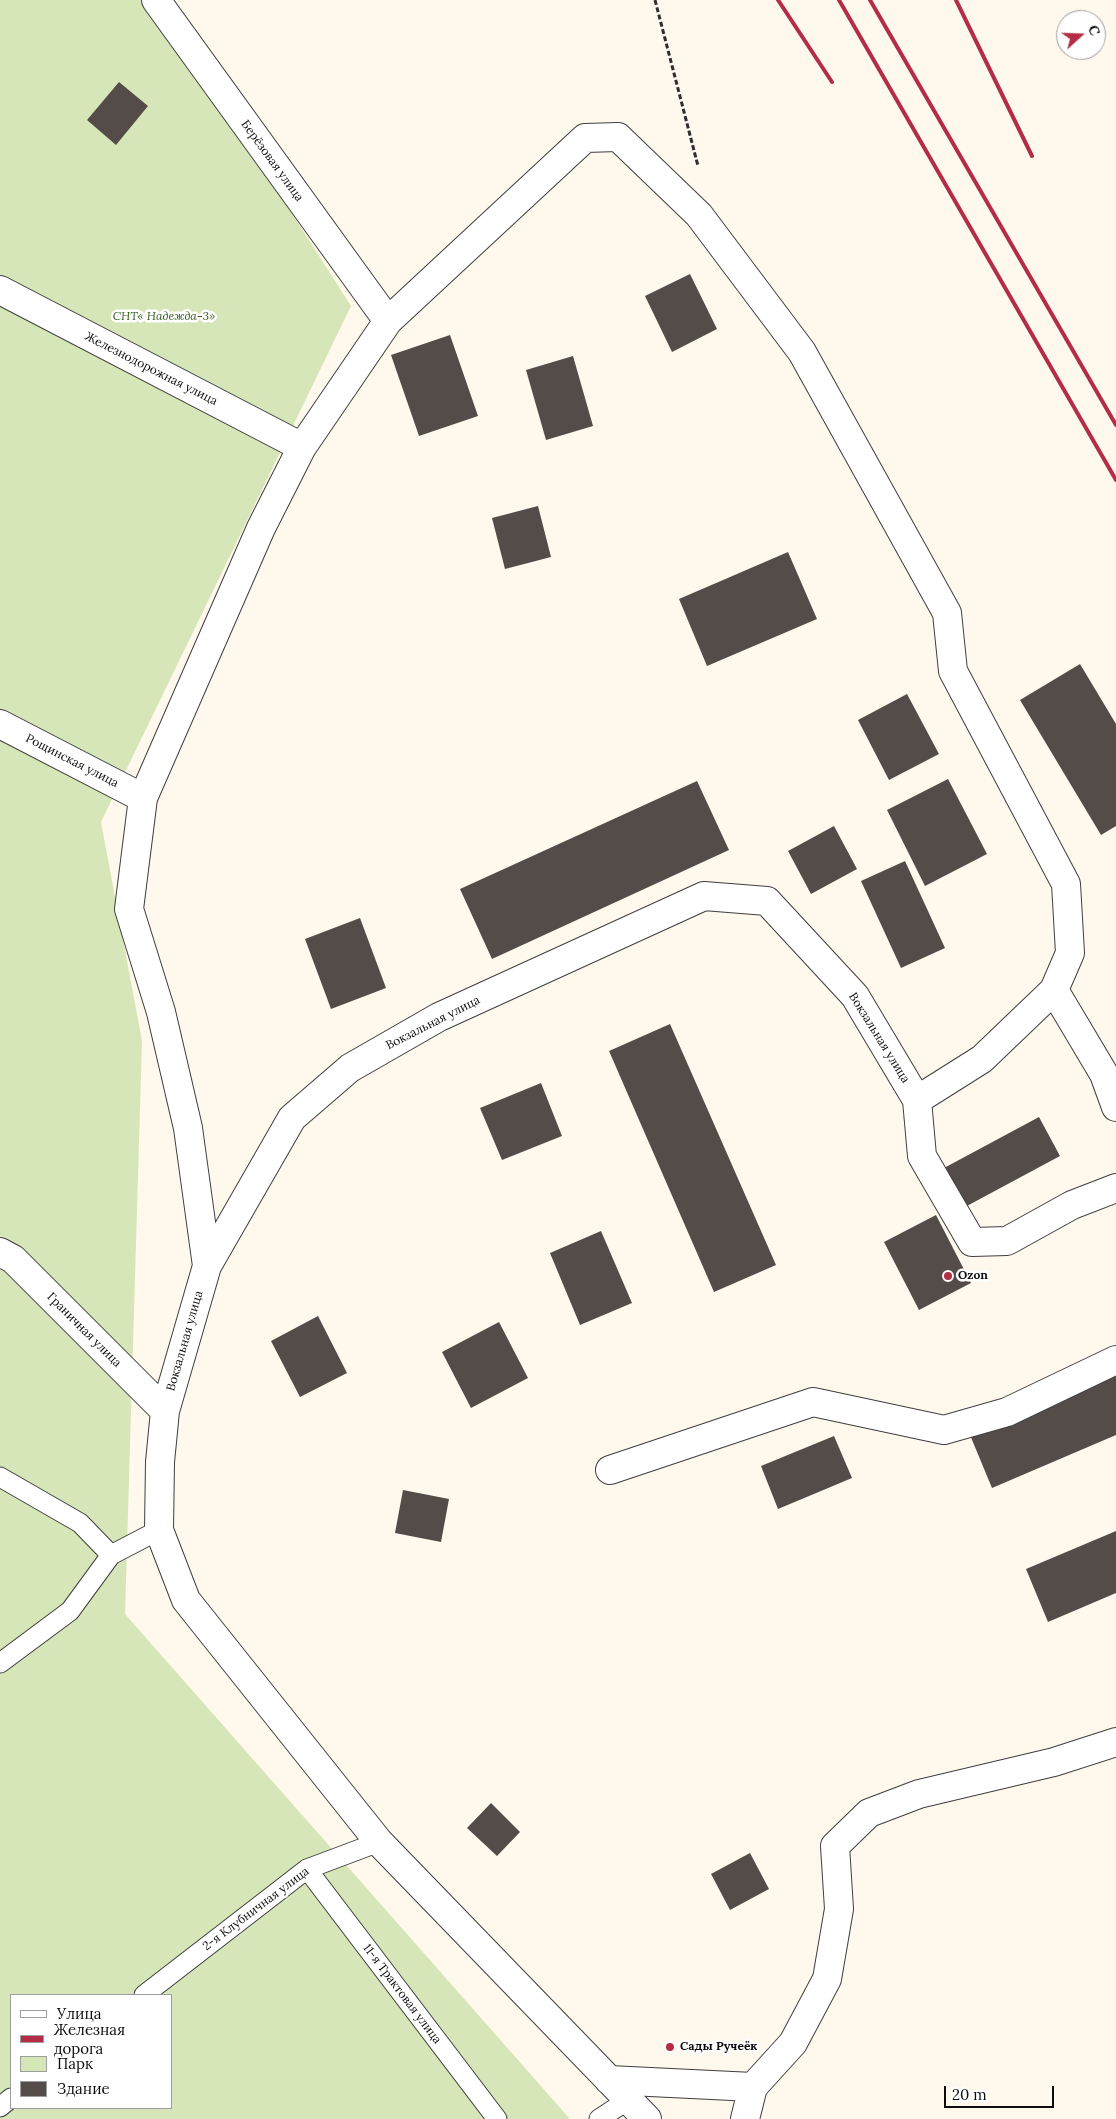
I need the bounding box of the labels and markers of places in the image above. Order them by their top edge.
place label: Ozon [958,1269,988,1283]
marker: Ozon [942,1270,954,1282]
place label: Сады Ручеёк [680,2040,757,2054]
marker: Сады Ручеёк [664,2041,676,2053]

